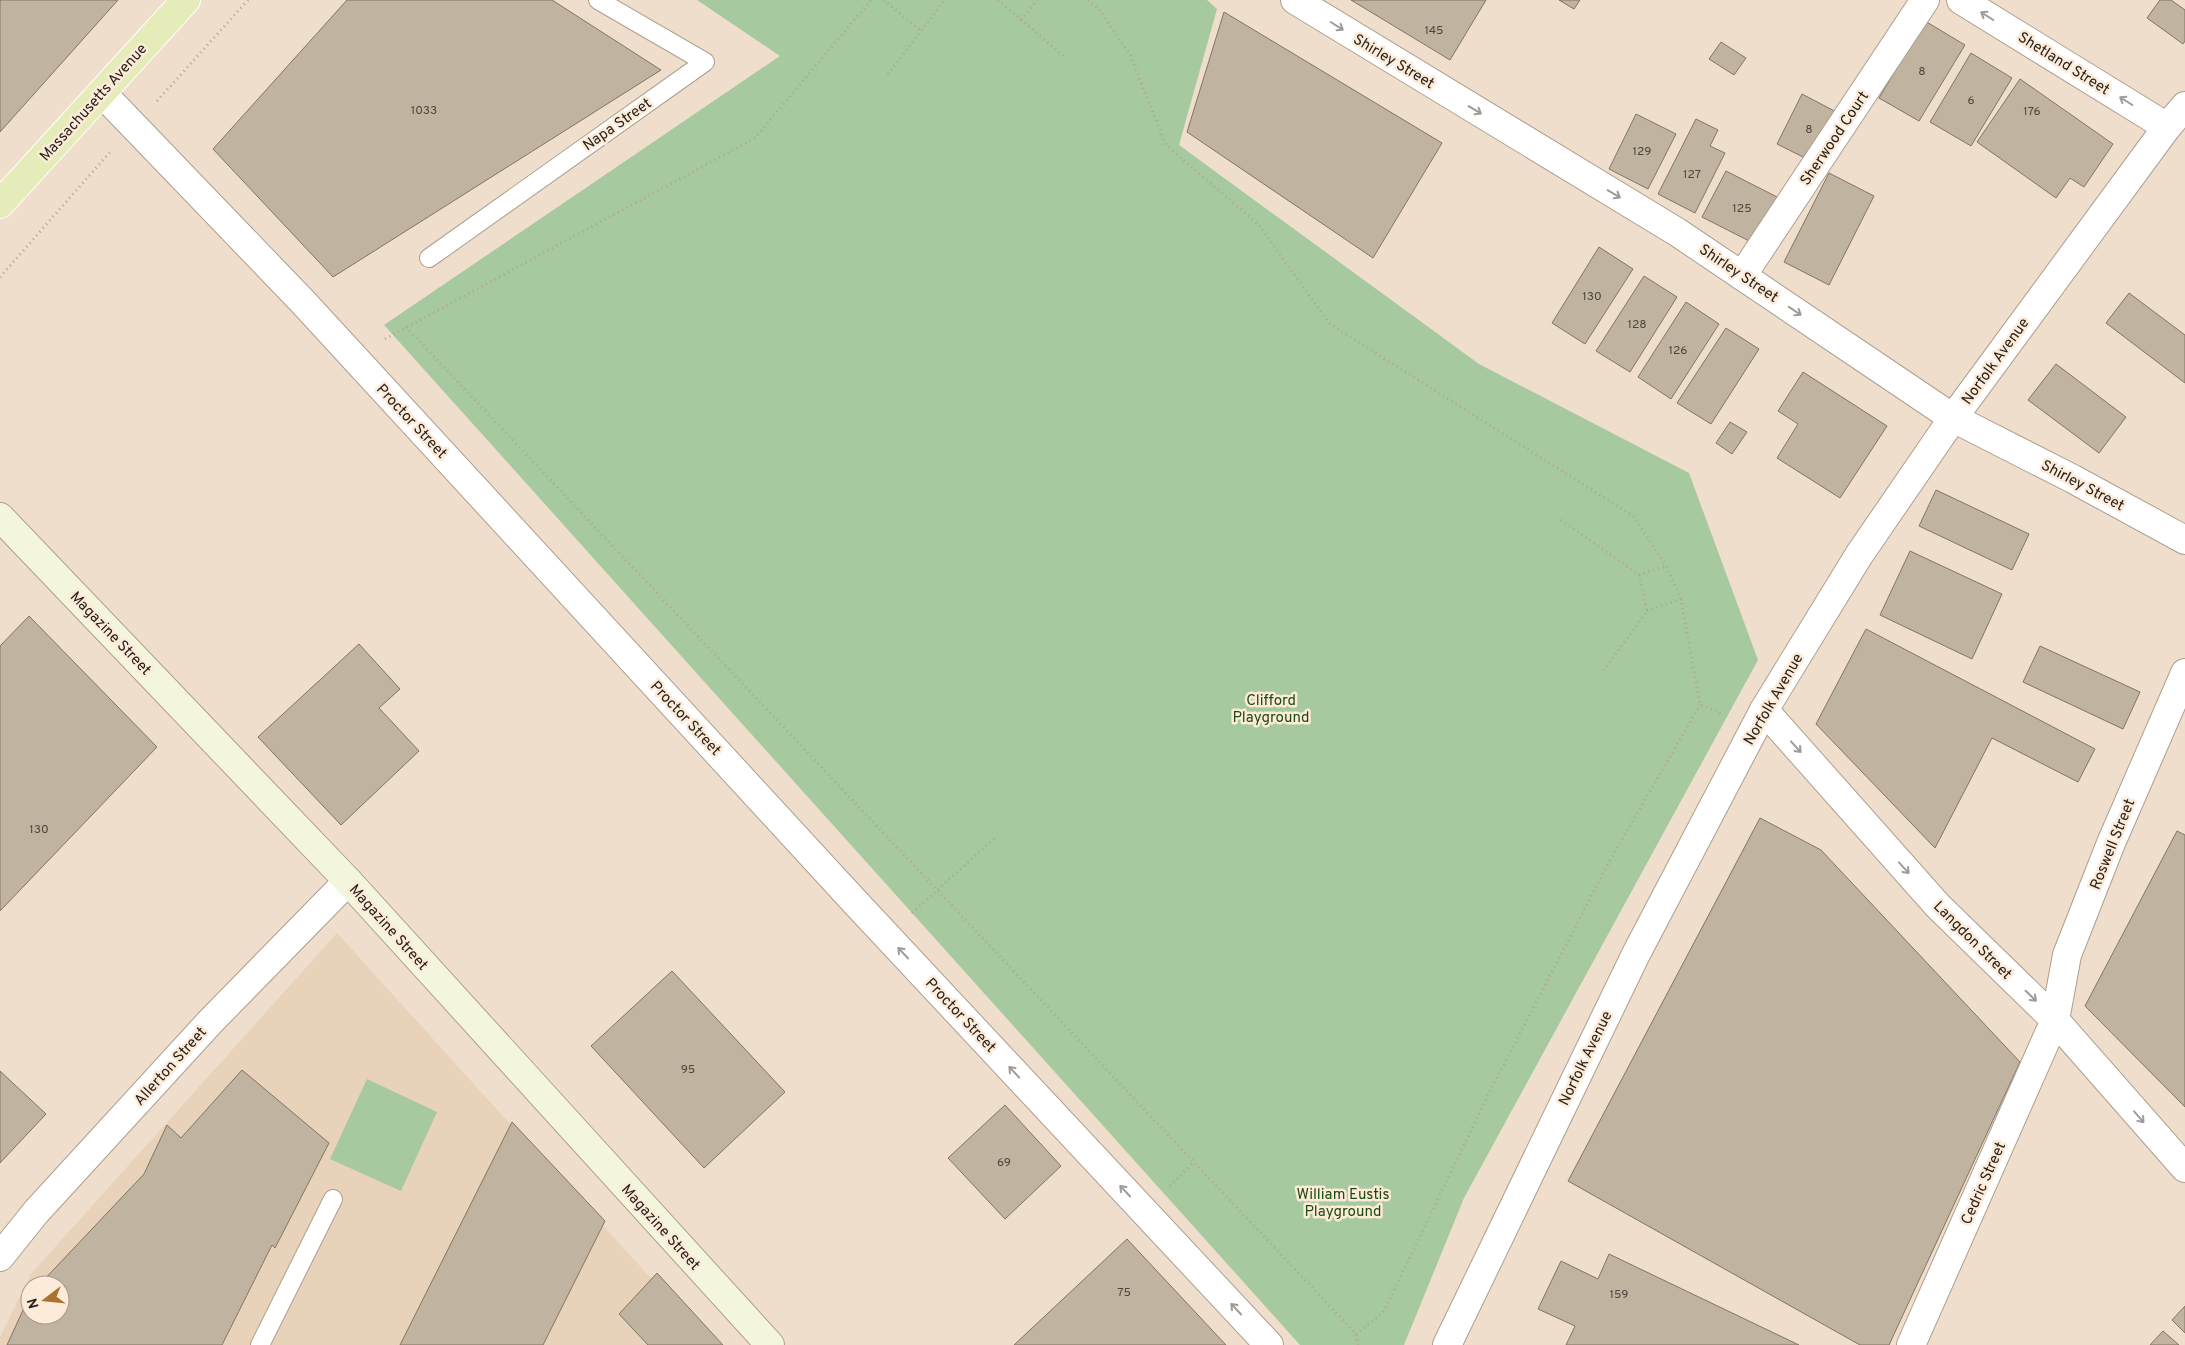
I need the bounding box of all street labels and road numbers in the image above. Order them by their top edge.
street label: Shetland Street [2014,28,2113,100]
street label: Shirley Street [1349,31,1437,94]
street label: Massachusetts Avenue [36,40,152,166]
street label: Sherwood Court [1797,88,1874,190]
street label: Napa Street [580,95,656,156]
street label: Shirley Street [1695,241,1781,308]
street label: Norfolk Avenue [1958,315,2034,409]
street label: Proctor Street [371,381,450,463]
street label: Shirley Street [2037,456,2127,516]
street label: Magazine Street [65,588,155,680]
street label: Norfolk Avenue [1740,650,1808,749]
street label: Proctor Street [645,678,724,760]
street label: Roswell Street [2087,796,2140,893]
street label: Magazine Street [344,881,431,975]
street label: Langdon Street [1929,898,2015,984]
street label: Proctor Street [920,975,999,1057]
street label: Norfolk Avenue [1555,1008,1617,1109]
street label: Allerton Street [131,1024,211,1110]
street label: Cedric Street [1958,1139,2011,1228]
street label: Magazine Street [616,1181,703,1275]

